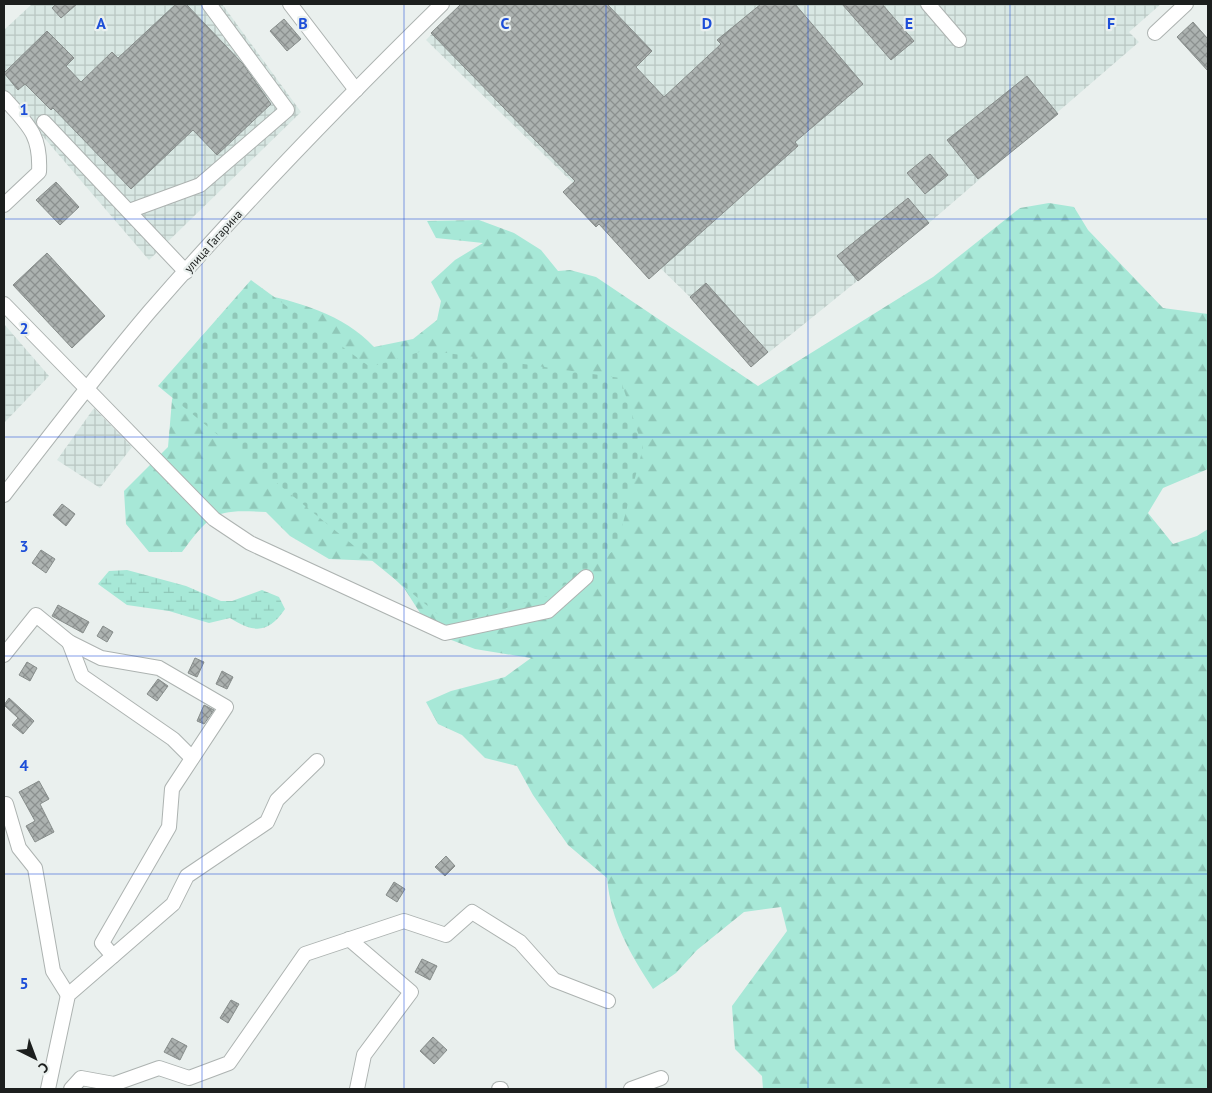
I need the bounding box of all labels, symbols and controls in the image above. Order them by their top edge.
text: A [96,13,106,33]
text: B [298,13,308,33]
text: C [501,13,510,33]
text: D [702,13,712,33]
text: E [905,13,913,33]
text: F [1107,13,1115,33]
text: 1 [19,99,29,119]
street label: улица Гагарина [181,206,245,276]
text: 2 [19,318,29,338]
text: 3 [19,536,29,556]
text: 4 [19,755,29,775]
text: 5 [19,973,29,993]
north arrow [10,1033,60,1083]
text: С [35,1058,53,1077]

